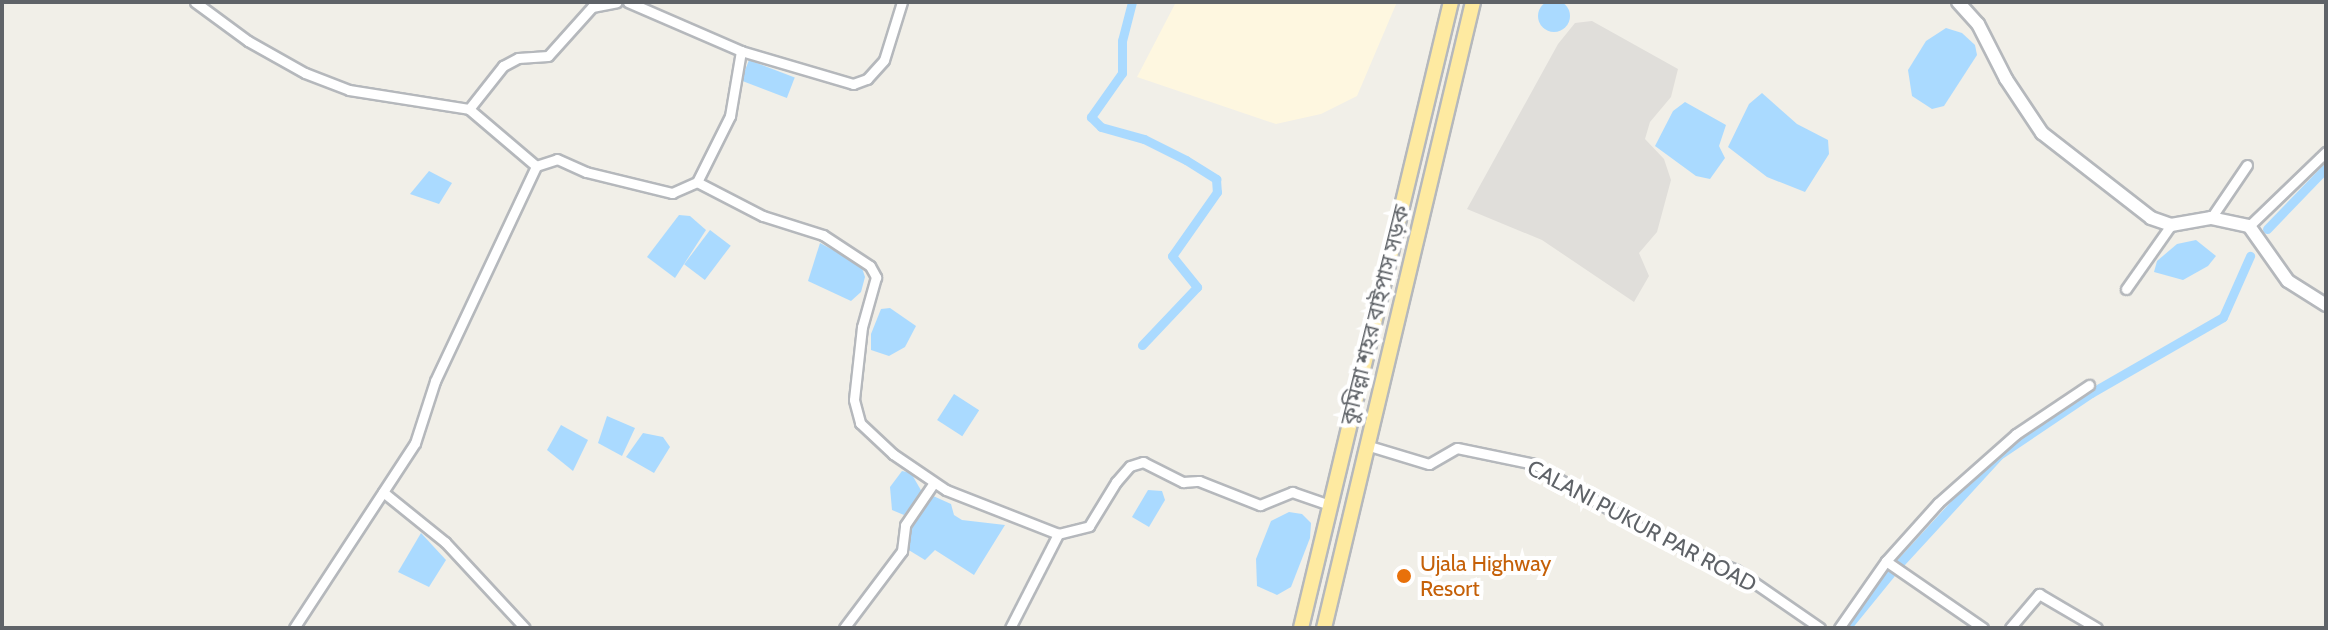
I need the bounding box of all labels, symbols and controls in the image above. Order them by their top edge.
street label: কুমিল্লা শহর বাইপাস সড়ক [1335,202,1415,428]
street label: CALANI PUKUR PAR ROAD [1523,454,1761,598]
place label: Ujala Highway Resort [1420,550,1551,602]
marker: Ujala Highway Resort [1395,567,1413,585]

